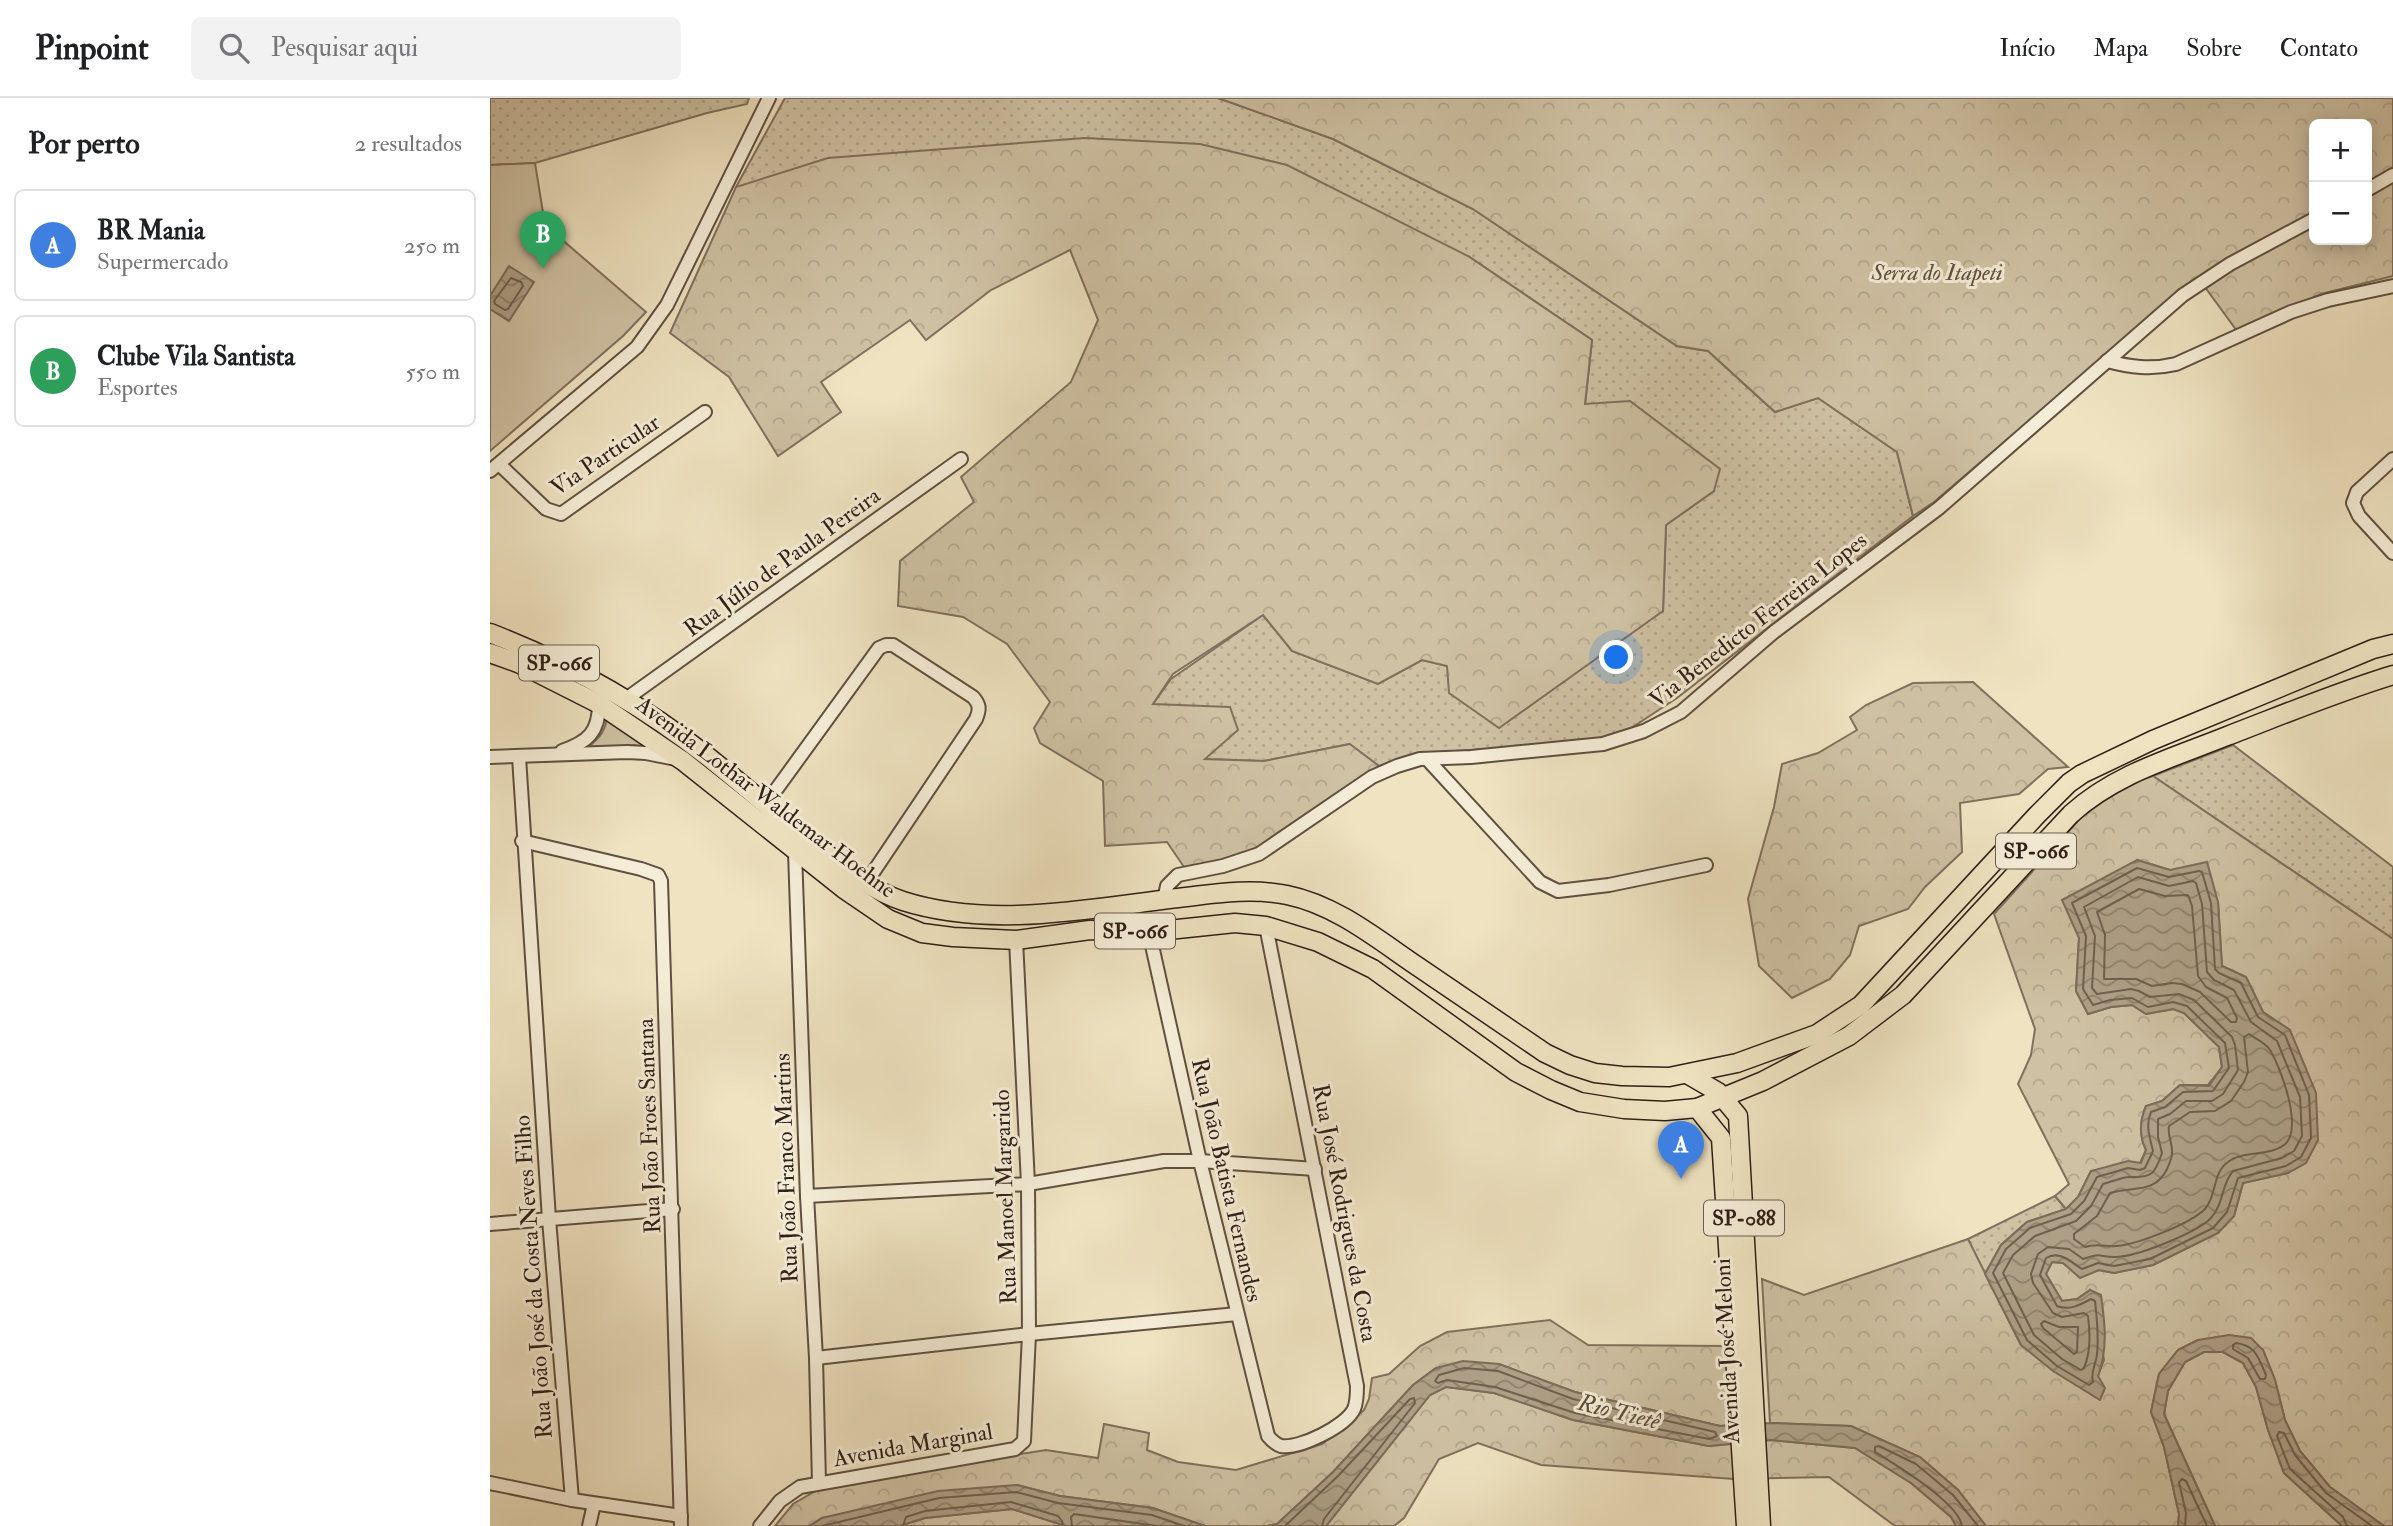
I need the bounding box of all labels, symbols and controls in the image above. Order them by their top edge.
search box [191,17,681,80]
text: Pinpoint [35,28,149,69]
icon: search [215,29,253,67]
text: Pesquisar aqui [271,32,418,64]
text: Início [1999,33,2055,64]
text: Mapa [2093,33,2148,64]
text: Sobre [2186,33,2242,64]
text: Contato [2280,33,2358,64]
map controls [2309,119,2372,245]
button: + [2309,119,2372,182]
text: Por perto [28,125,140,162]
text: 2 resultados [355,129,462,158]
button: − [2309,182,2372,245]
pin: B [520,211,566,269]
text: BR Mania [97,215,205,247]
text: A [46,231,60,260]
text: 250 m [404,231,460,260]
text: Supermercado [97,247,228,276]
park label: Serra do Itapeti [1870,258,2003,287]
text: Clube Vila Santista [97,341,295,373]
text: B [45,357,61,386]
text: 550 m [406,357,460,386]
text: Esportes [97,373,178,402]
street label: Via Particular [545,407,666,502]
street label: Rua Júlio de Paula Pereira [678,481,886,643]
street label: Via Benedicto Ferreira Lopes [1643,526,1874,715]
your location [1599,640,1633,674]
road number: SP-066 [519,646,599,680]
street label: Avenida Lothar Waldemar Hoehne [629,689,902,905]
road number: SP-066 [1996,834,2076,868]
road number: SP-066 [1095,914,1175,948]
street label: Rua João Froes Santana [631,1017,667,1234]
street label: Rua João Franco Martins [767,1052,805,1283]
street label: Rua João Batista Fernandes [1185,1055,1269,1305]
street label: Rua José Rodrigues da Costa [1306,1082,1384,1345]
street label: Rua Manoel Margarido [987,1089,1023,1305]
street label: Rua João José da Costa Neves Filho [507,1114,559,1440]
pin: A [1658,1121,1704,1179]
road number: SP-088 [1704,1200,1784,1236]
street label: Avenida José Meloni [1708,1258,1746,1445]
water label: Rio Tietê [1574,1387,1664,1437]
street label: Avenida Marginal [830,1417,995,1473]

